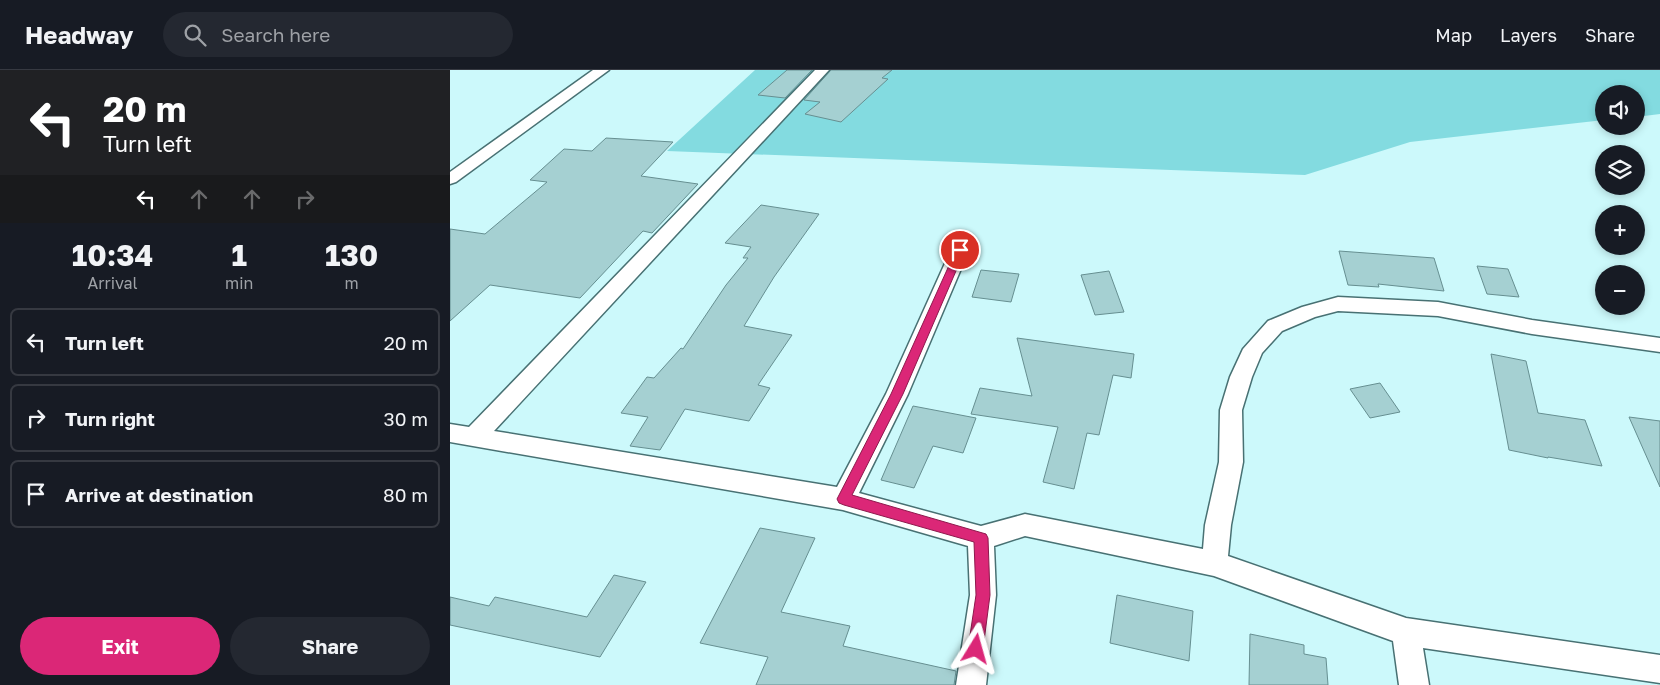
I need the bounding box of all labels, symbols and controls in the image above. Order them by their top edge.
search box [163,12,513,57]
text: Headway [25,20,133,49]
icon: search [181,21,209,49]
text: Search here [221,23,330,46]
text: Map [1435,24,1472,46]
text: Layers [1500,24,1557,46]
text: Share [1585,24,1635,46]
map controls [1595,85,1645,315]
button: sound [1595,85,1645,135]
text: 20 m [103,88,186,130]
icon: left [20,90,85,155]
text: Turn left [103,130,192,157]
button: layers [1595,145,1645,195]
icon: left [132,185,160,213]
icon: ahead [185,185,213,213]
icon: ahead [238,185,266,213]
icon: right [291,185,319,213]
button: + [1595,205,1645,255]
pin [939,229,981,271]
icon: arrive [946,236,974,264]
text: 10:34 [72,237,153,273]
text: 1 [231,237,247,273]
text: 130 [325,237,378,273]
button: − [1595,265,1645,315]
text: Arrival [87,273,138,293]
text: min [225,273,253,293]
text: m [345,273,359,293]
icon: left [22,328,50,356]
text: Turn left [65,331,144,354]
text: 20 m [384,331,428,354]
icon: right [22,404,50,432]
text: Turn right [65,407,155,430]
text: 30 m [384,407,428,430]
icon: arrive [22,480,50,508]
text: Arrive at destination [65,483,253,506]
text: 80 m [383,483,428,506]
button: Exit [20,617,220,675]
button: Share [230,617,430,675]
position arrow [949,622,1001,674]

